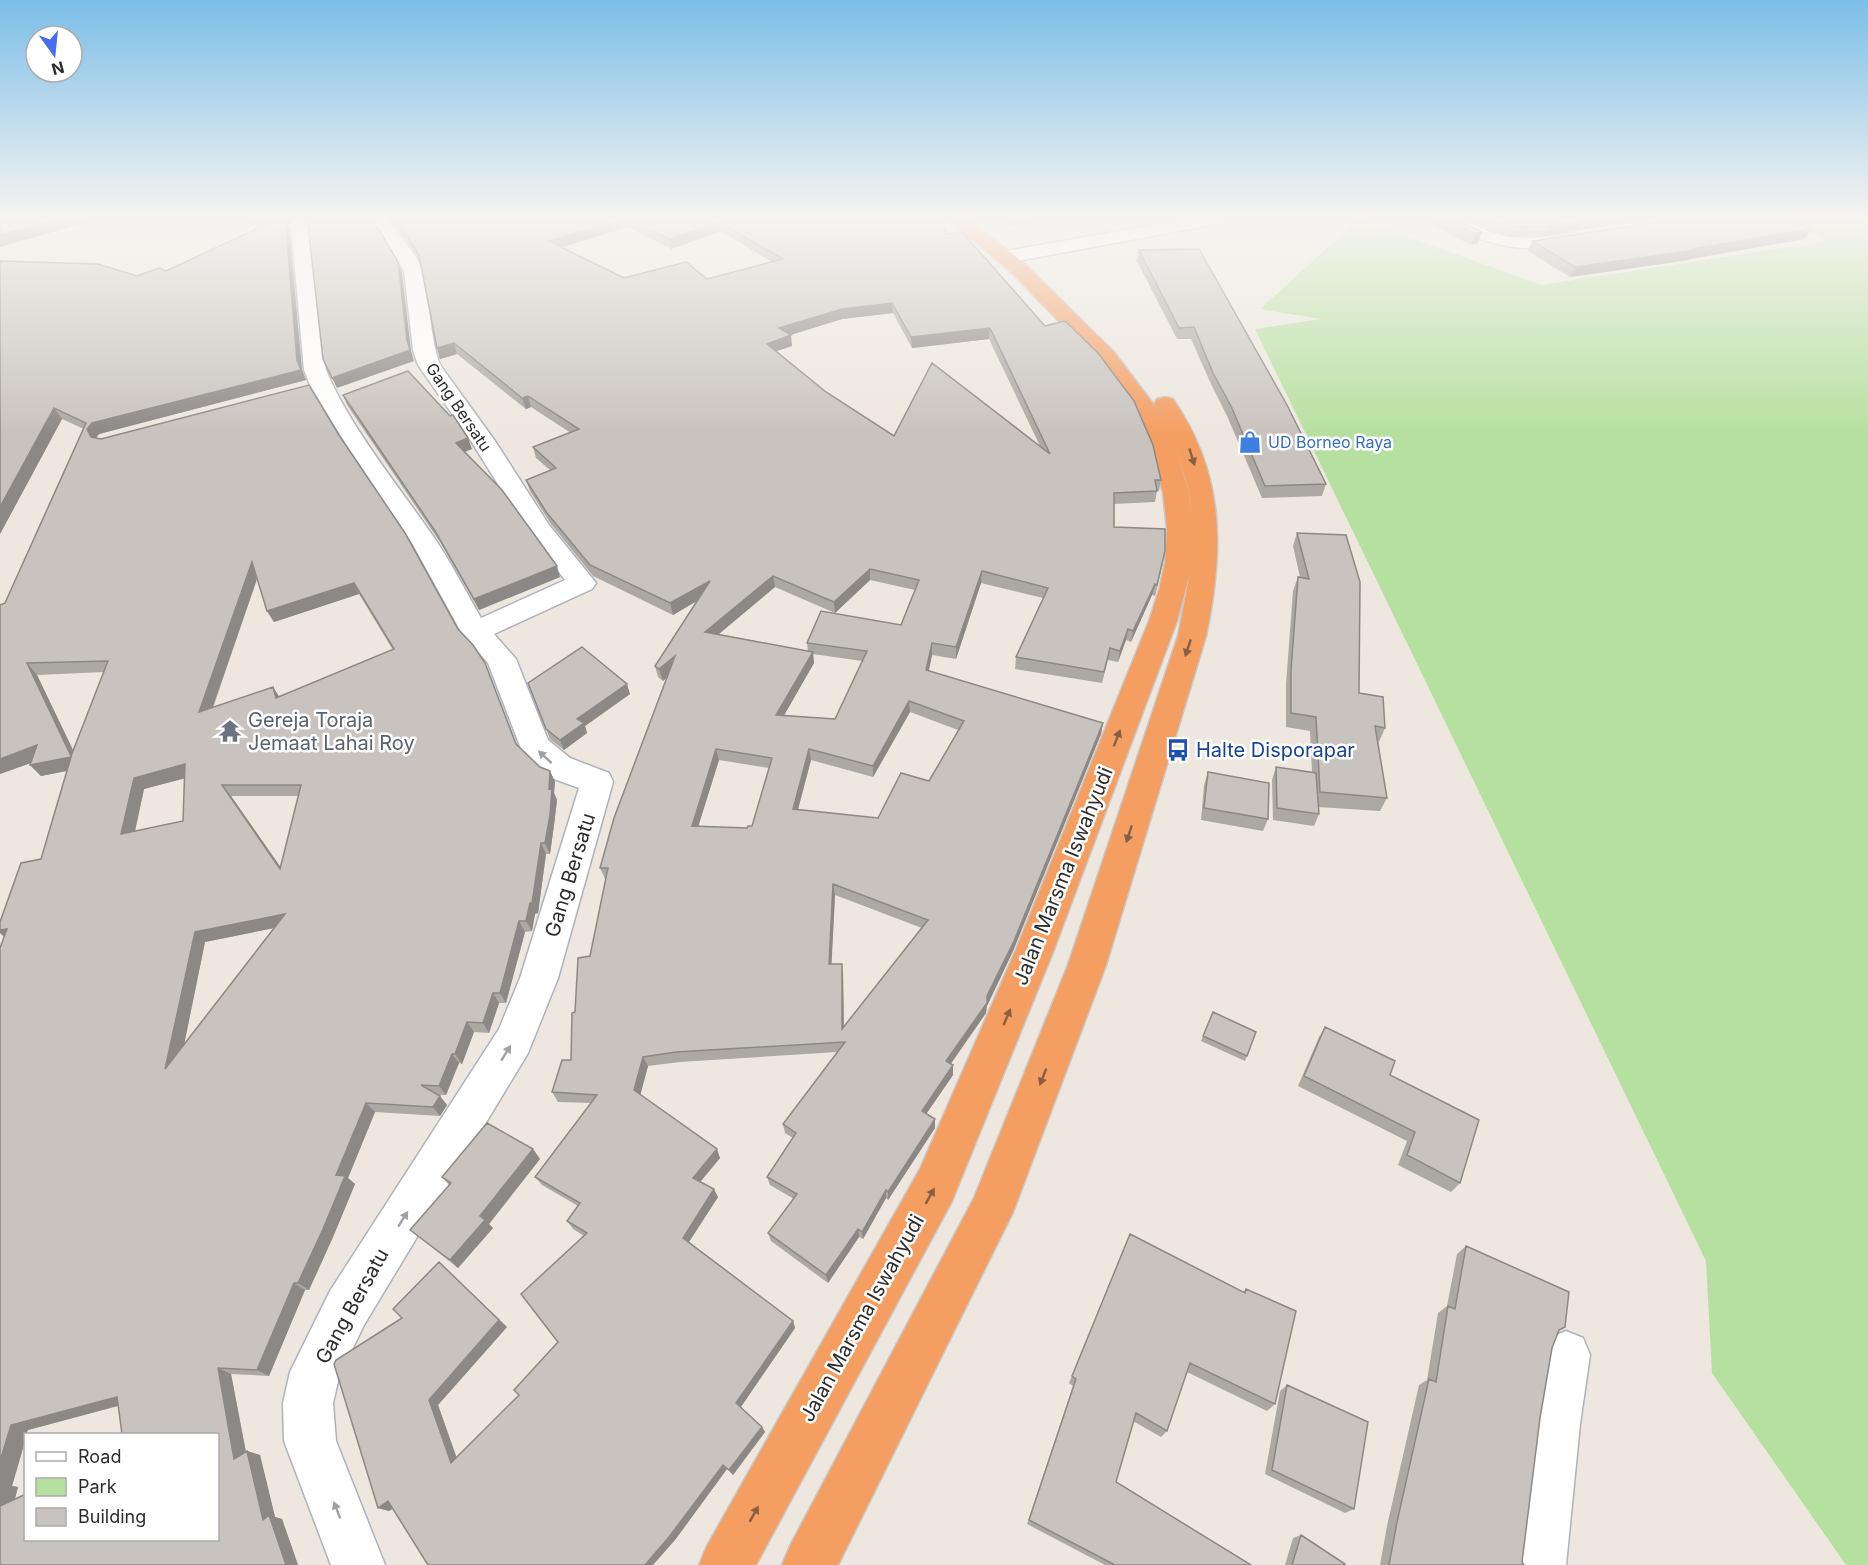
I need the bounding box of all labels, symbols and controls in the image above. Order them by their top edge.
north arrow [24,24,84,84]
text: N [49,57,66,80]
street label: Gang Bersatu [422,359,496,455]
shop icon: UD Borneo Raya [1237,429,1263,455]
place label: UD Borneo Raya [1268,432,1392,452]
one-way arrow [1188,448,1197,466]
one-way arrow [1183,639,1192,657]
place label: Gereja Toraja Jemaat Lahai Roy [248,708,415,755]
temple icon: Gereja Toraja Jemaat Lahai Roy [217,718,243,744]
one-way arrow [1113,729,1122,747]
bus stop icon: Halte Disporapar [1165,737,1191,763]
place label: Halte Disporapar [1196,738,1355,762]
one-way arrow [538,750,553,764]
street label: Jalan Marsma Iswahyudi [1008,763,1118,989]
street label: Gang Bersatu [540,810,600,940]
one-way arrow [1123,825,1133,843]
one-way arrow [1002,1008,1012,1026]
one-way arrow [500,1045,511,1061]
one-way arrow [1038,1069,1048,1087]
one-way arrow [925,1187,935,1204]
street label: Jalan Marsma Iswahyudi [795,1210,929,1426]
one-way arrow [397,1211,408,1227]
street label: Gang Bersatu [310,1244,394,1368]
legend [24,1433,219,1541]
text: Road [78,1446,121,1467]
text: Park [78,1476,117,1497]
one-way arrow [332,1501,342,1519]
one-way arrow [749,1505,759,1522]
text: Building [78,1506,146,1527]

